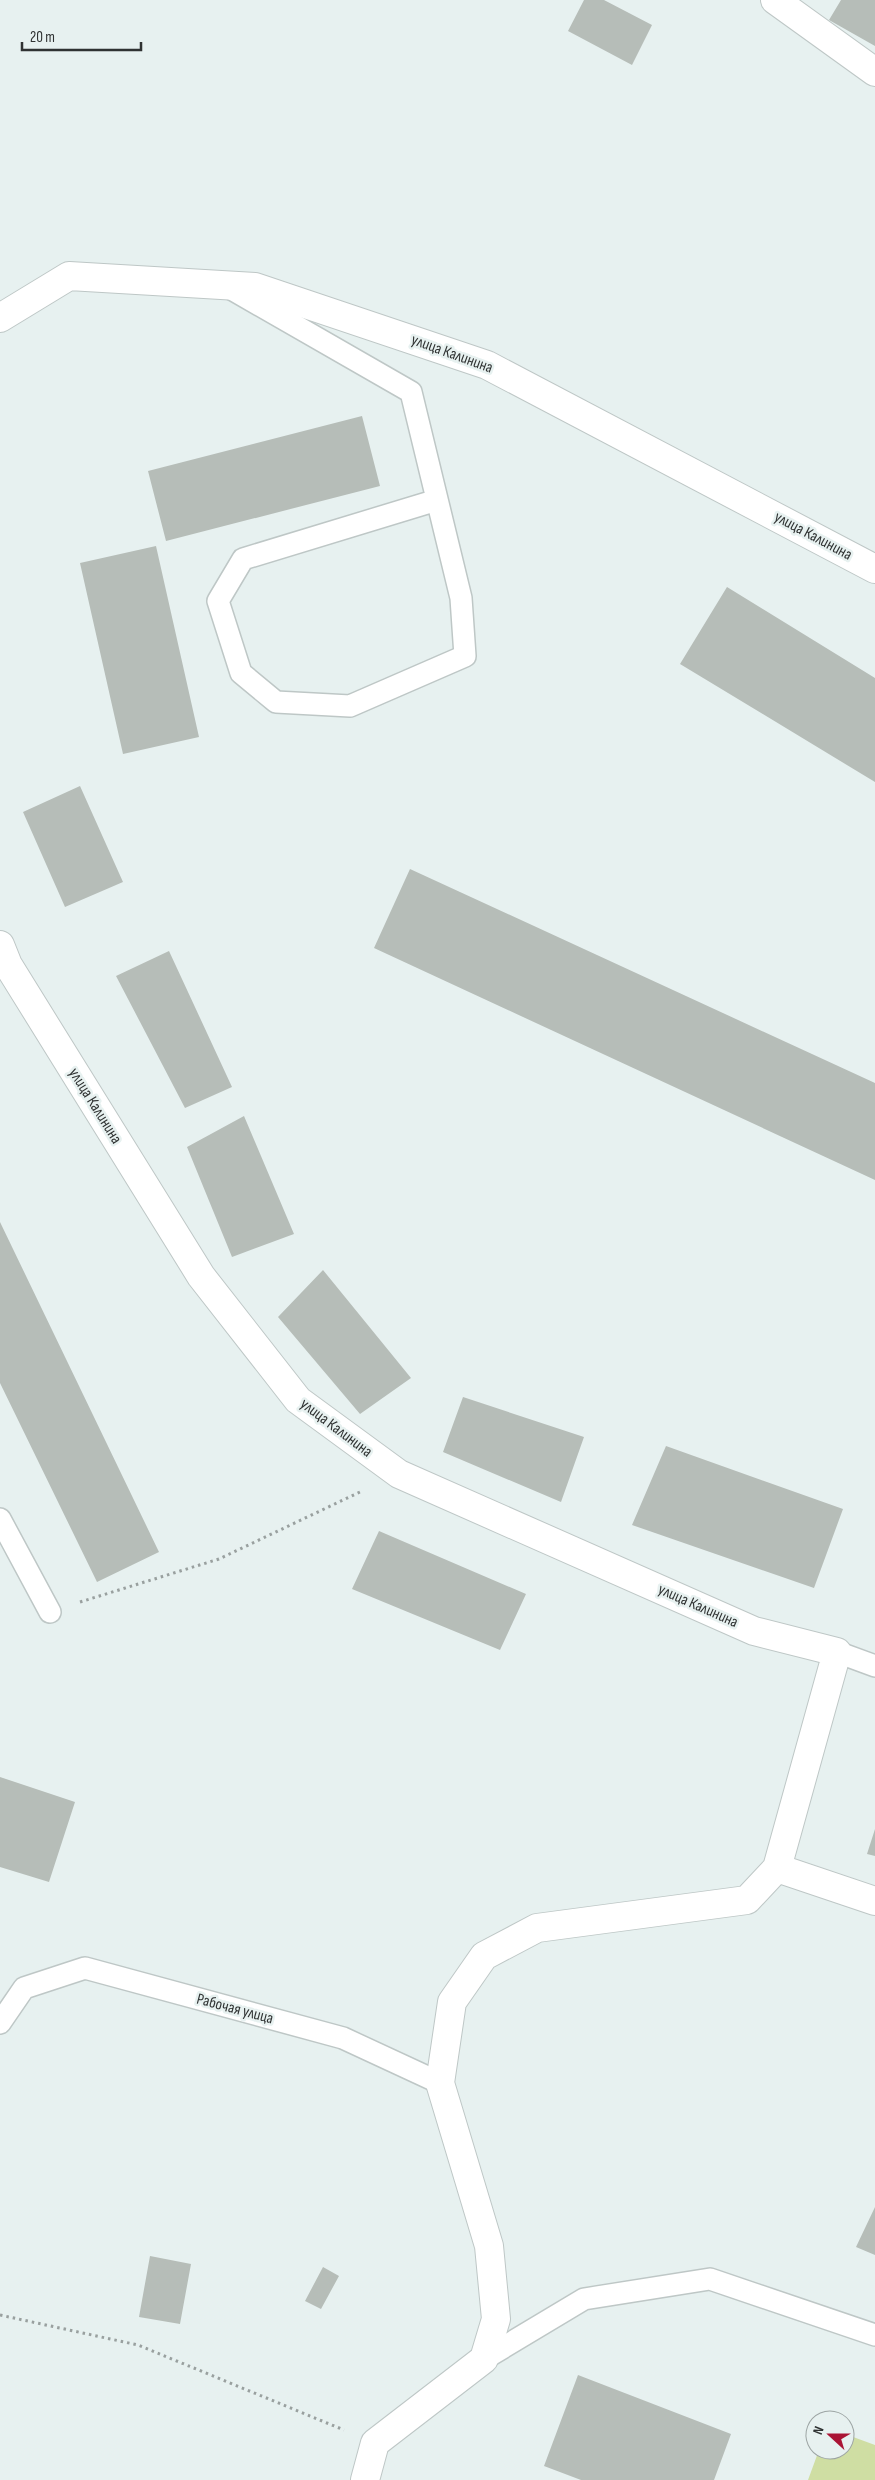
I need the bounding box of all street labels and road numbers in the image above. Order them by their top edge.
street label: улица Калинина [409,330,495,378]
street label: улица Калинина [771,508,855,564]
street label: улица Калинина [64,1065,126,1147]
street label: улица Калинина [296,1395,376,1461]
street label: улица Калинина [655,1580,741,1632]
street label: Рабочая улица [195,1990,275,2028]

